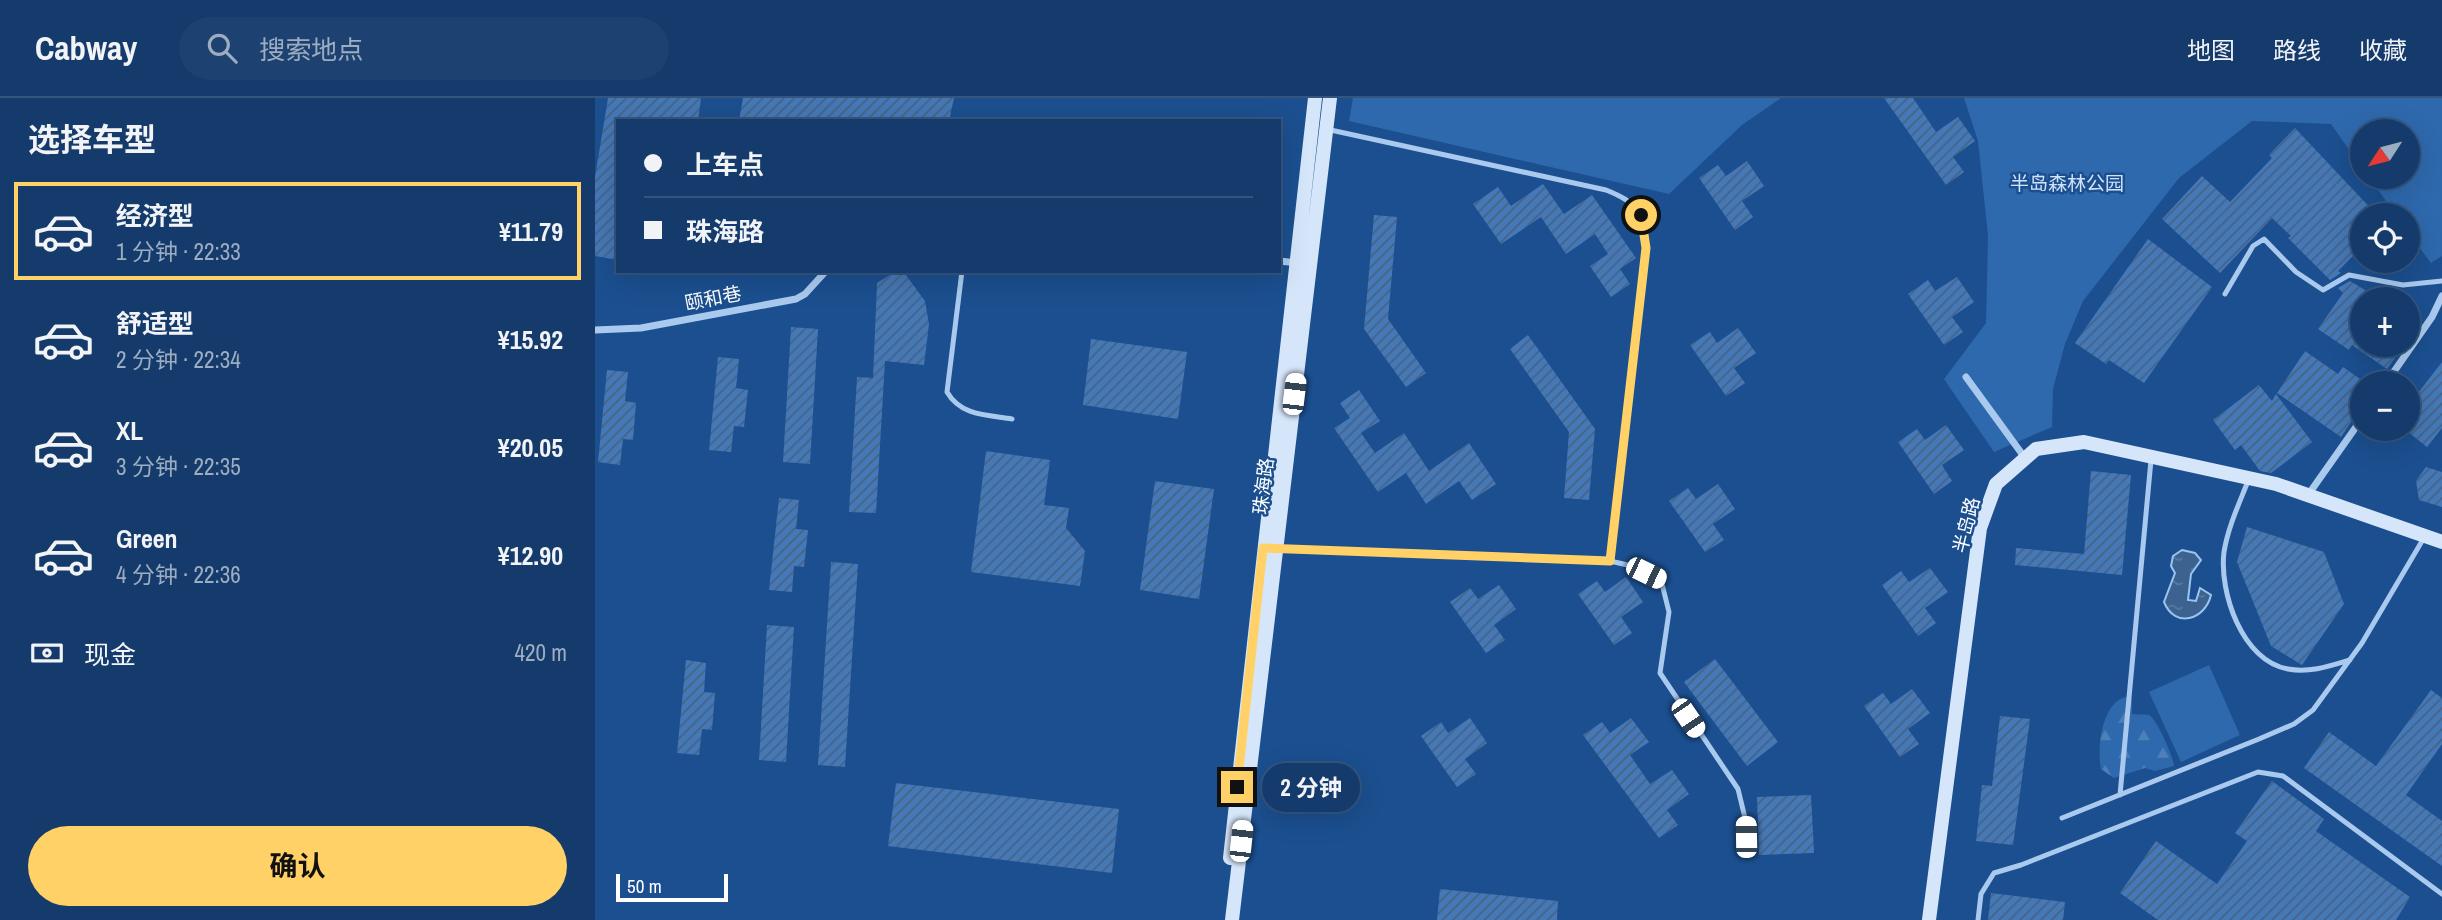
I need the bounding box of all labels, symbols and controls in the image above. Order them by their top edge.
search box [179,17,669,80]
text: Cabway [35,26,137,70]
icon: search [203,29,241,67]
text: 搜索地点 [259,32,363,67]
text: 地图 [2187,34,2235,66]
text: 路线 [2273,34,2321,66]
text: 收藏 [2359,34,2407,66]
text: 选择车型 [28,118,156,161]
north arrow [2350,119,2420,189]
map controls [2350,119,2420,441]
text: 上车点 [686,147,764,182]
park label: 半岛森林公园 [2010,170,2124,196]
text: 经济型 [116,198,194,233]
route start [1625,199,1657,231]
icon: car [32,200,95,263]
button: locate [2350,203,2420,273]
text: ¥11.79 [499,214,563,249]
text: 珠海路 [686,214,764,249]
text: 1 分钟 · 22:33 [116,236,241,267]
street label: 颐和巷 [683,280,743,316]
button: + [2350,287,2420,357]
text: 舒适型 [116,306,194,341]
icon: car [32,308,95,371]
text: ¥15.92 [498,322,563,357]
text: 2 分钟 · 22:34 [116,344,241,375]
button: − [2350,371,2420,441]
car [1282,372,1307,416]
text: XL [116,413,143,448]
icon: car [32,416,95,479]
text: ¥20.05 [498,430,563,465]
text: 3 分钟 · 22:35 [116,451,241,482]
street label: 珠海路 [1247,456,1279,516]
street label: 半岛路 [1946,494,1986,556]
text: Green [116,521,178,556]
icon: car [32,524,95,587]
text: ¥12.90 [498,538,563,573]
car [1623,554,1670,592]
text: 4 分钟 · 22:36 [116,559,241,590]
icon: cash [28,634,66,672]
text: 现金 [84,637,136,672]
text: 420 m [515,637,567,668]
car [1668,695,1709,741]
callout: 2 分钟 [1261,762,1359,812]
route end [1221,771,1253,803]
text: 2 分钟 [1280,772,1342,803]
car [1736,816,1757,858]
car [1229,819,1254,863]
button: 确认 [28,826,567,906]
scale bar [616,871,728,903]
text: 50 m [627,873,662,899]

